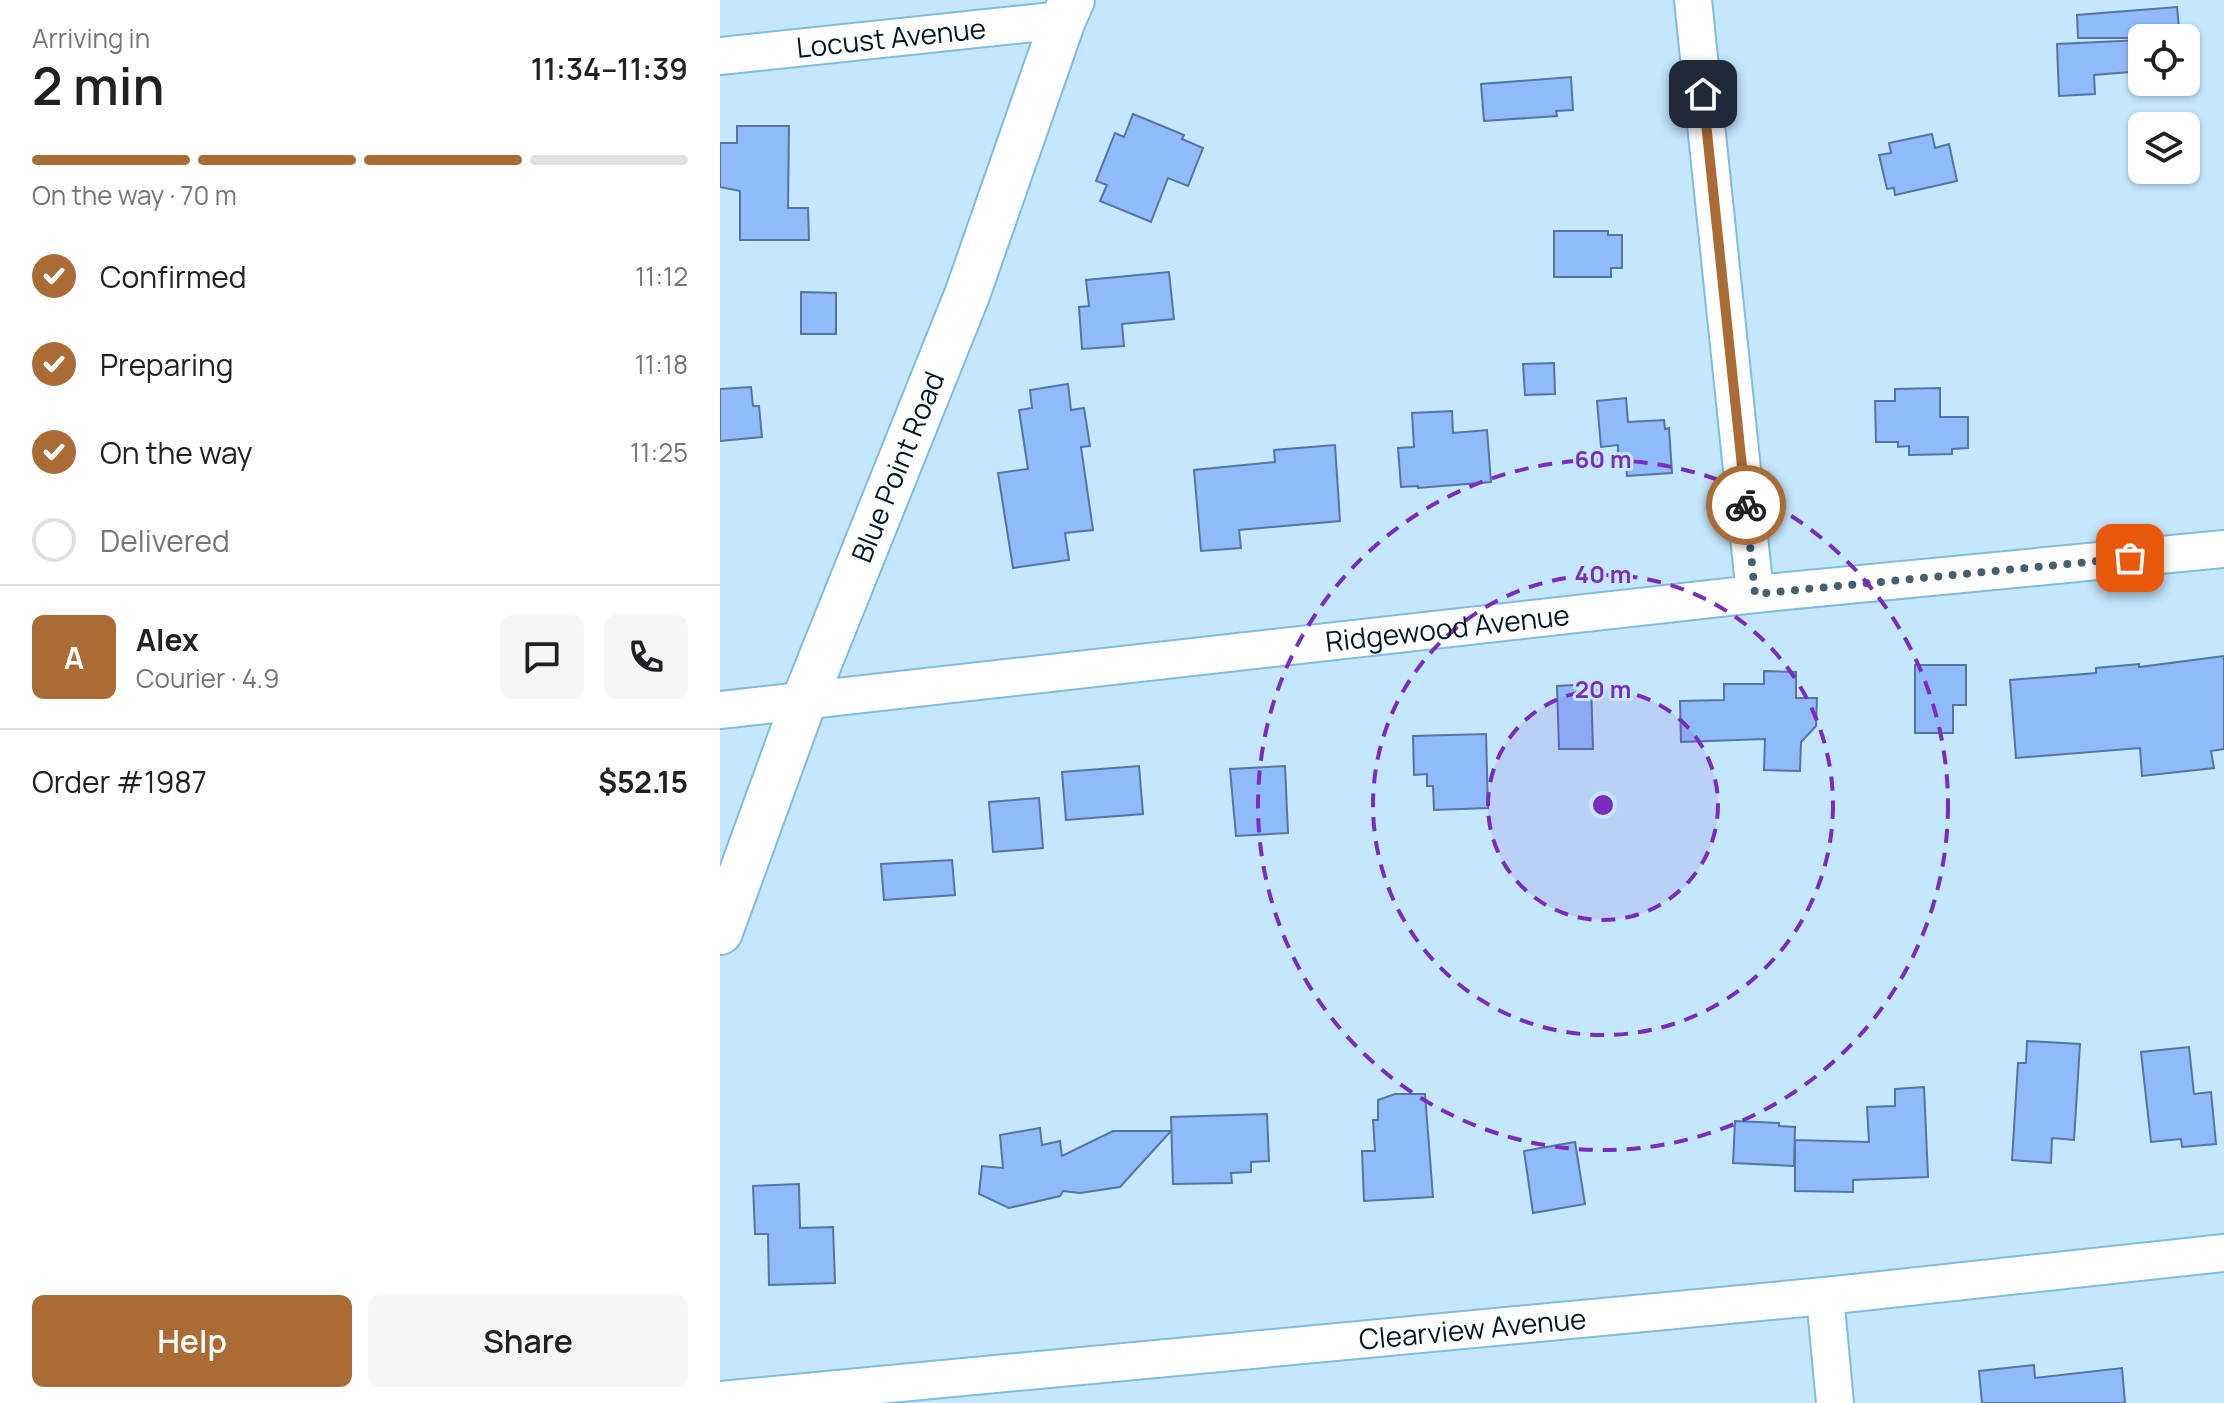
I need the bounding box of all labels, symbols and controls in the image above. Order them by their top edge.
street label: Locust Avenue [794,8,988,66]
text: Arriving in [32,20,150,56]
map controls [2128,24,2200,184]
button: locate [2128,24,2200,96]
text: 11:34–11:39 [531,48,688,89]
text: 2 min [32,50,165,121]
pin [1669,60,1737,128]
icon: home [1681,72,1725,116]
button: layers [2128,112,2200,184]
text: On the way · 70 m [32,177,237,213]
icon: check [32,254,76,298]
text: Confirmed [100,256,247,297]
text: 11:12 [635,258,688,294]
icon: check [32,342,76,386]
text: Preparing [100,344,234,385]
text: 11:18 [635,346,688,382]
street label: Blue Point Road [842,366,952,567]
icon: check [32,430,76,474]
text: On the way [100,432,253,473]
text: 11:25 [630,434,688,470]
text: 60 m [1574,442,1632,475]
courier [1706,465,1786,545]
icon: bike [1724,483,1768,527]
text: Delivered [100,520,230,561]
pin [2096,524,2164,592]
icon: bag [2108,536,2152,580]
text: 40 m [1575,557,1631,590]
street label: Ridgewood Avenue [1323,595,1571,660]
button: chat [500,615,584,699]
button: phone [604,615,688,699]
text: Alex [136,619,199,660]
text: A [64,637,84,678]
text: Courier · 4.9 [136,660,279,696]
text: 20 m [1575,672,1631,705]
text: Order #1987 [32,761,207,802]
text: $52.15 [598,761,688,802]
centre of rings [1589,791,1617,819]
button: Help [32,1295,352,1387]
button: Share [368,1295,688,1387]
street label: Clearview Avenue [1357,1299,1588,1358]

